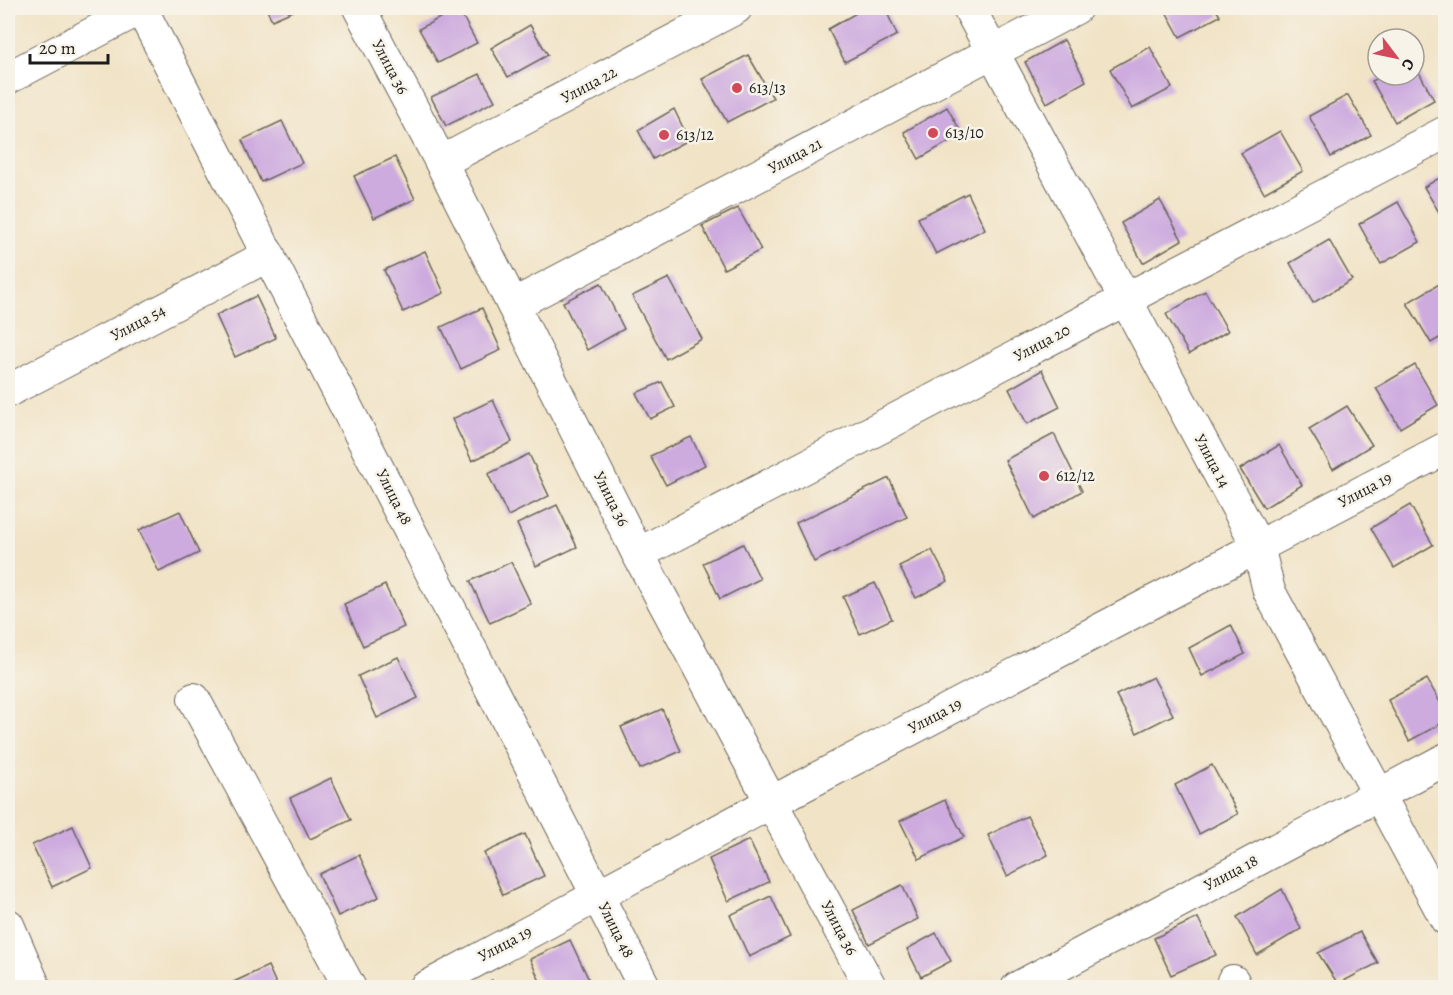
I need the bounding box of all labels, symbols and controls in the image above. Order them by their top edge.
scale bar [30,27,108,65]
north arrow [1366,27,1426,87]
text: 20 m [39,36,76,60]
street label: Улица 36 [366,36,414,98]
text: С [1396,54,1420,75]
street label: Улица 22 [557,61,621,109]
place label: 613/13 [749,77,786,99]
marker: 613/13 [730,81,744,95]
place label: 613/10 [945,122,984,144]
place label: 613/12 [676,124,714,146]
marker: 613/10 [926,126,940,140]
marker: 613/12 [657,128,671,142]
street label: Улица 21 [764,132,826,179]
street label: Улица 54 [107,299,169,347]
street label: Улица 20 [1010,319,1074,367]
street label: Улица 14 [1189,430,1235,492]
street label: Улица 48 [371,465,417,529]
place label: 612/12 [1056,465,1095,487]
street label: Улица 19 [1334,467,1396,513]
street label: Улица 36 [588,468,634,530]
marker: 612/12 [1037,469,1051,483]
street label: Улица 19 [904,693,966,739]
street label: Улица 18 [1200,850,1262,896]
street label: Улица 36 [815,897,863,959]
street label: Улица 48 [593,898,639,962]
street label: Улица 19 [474,921,536,967]

